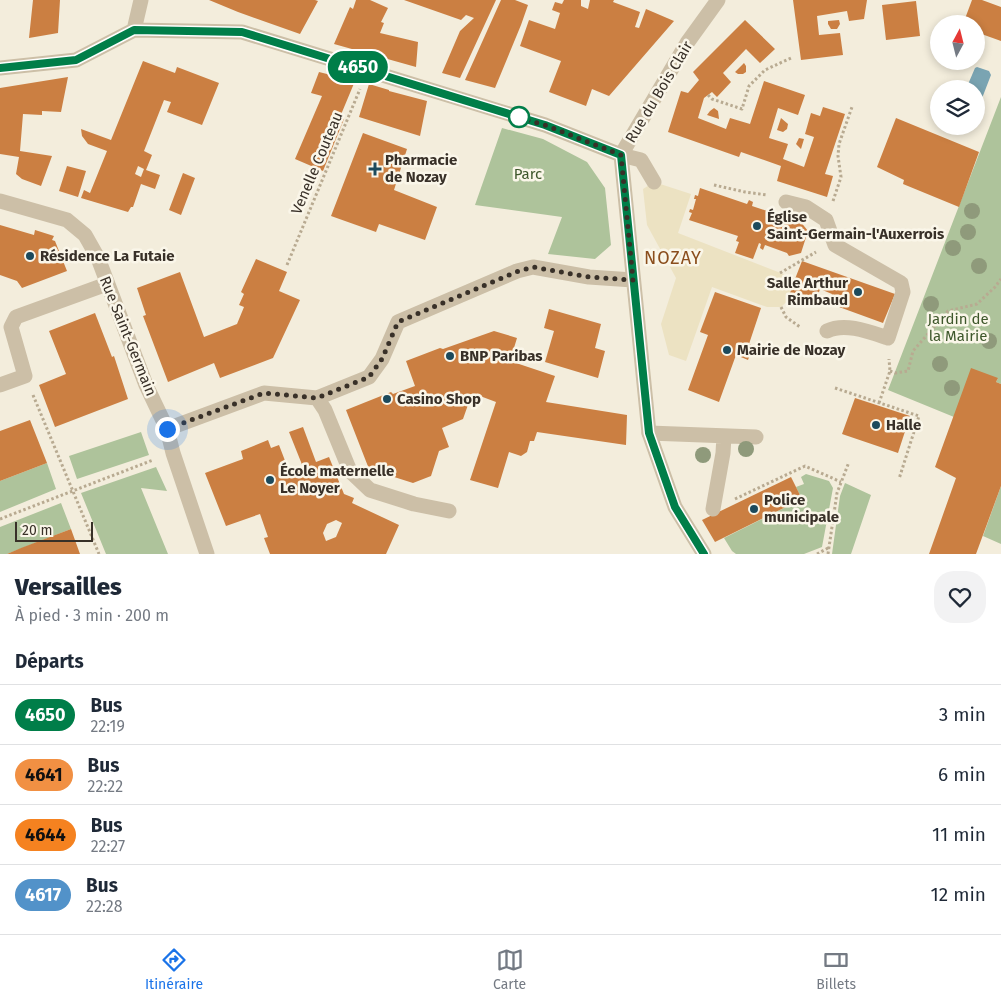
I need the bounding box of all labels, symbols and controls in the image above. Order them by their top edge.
north arrow [930,15,985,70]
map controls [930,15,985,135]
street label: Rue du Bois Clair [622,38,697,146]
line badge: 4650 [323,51,393,83]
text: 4650 [338,56,378,78]
button: layers [930,80,985,135]
unlabelled marker [508,106,530,128]
street label: Venelle Couteau [287,109,347,217]
place label: Pharmacie de Nozay [385,151,457,186]
marker: Pharmacie de Nozay [369,163,381,175]
park label: Parc [514,165,542,183]
place label: Église Saint-Germain-l'Auxerrois [767,208,944,243]
marker: Église Saint-Germain-l'Auxerrois [751,220,763,232]
place label: Résidence La Futaie [40,247,174,265]
district label: NOZAY [644,247,702,269]
marker: Résidence La Futaie [24,250,36,262]
street label: Rue Saint-Germain [96,273,160,399]
place label: Salle Arthur Rimbaud [767,274,849,309]
marker: Salle Arthur Rimbaud [852,286,864,298]
park label: Jardin de la Mairie [927,310,989,345]
place label: Mairie de Nozay [737,341,845,359]
marker: Mairie de Nozay [721,344,733,356]
place label: BNP Paribas [460,347,543,365]
marker: BNP Paribas [444,350,456,362]
place label: Casino Shop [397,390,481,408]
marker: Casino Shop [381,393,393,405]
place label: Halle [886,416,921,434]
your location [155,417,180,442]
marker: Halle [870,419,882,431]
place label: École maternelle Le Noyer [280,462,394,497]
marker: École maternelle Le Noyer [264,474,276,486]
place label: Police municipale [764,491,839,526]
marker: Police municipale [748,503,760,515]
scale bar [15,519,92,542]
text: 20 m [22,522,52,539]
button: heart [934,571,986,623]
text: Versailles [15,573,122,601]
text: À pied · 3 min · 200 m [15,606,169,625]
text: Départs [15,650,84,673]
text: Bus [90,694,122,717]
text: 3 min [939,703,986,726]
text: 4650 [25,704,65,726]
text: 22:19 [90,717,125,736]
text: Bus [88,754,119,777]
text: 6 min [938,763,986,786]
text: 4641 [25,764,63,786]
text: 22:22 [88,777,123,796]
text: Bus [91,814,122,837]
text: 11 min [932,823,986,846]
text: 4644 [25,824,66,846]
text: 22:27 [91,837,125,856]
text: Bus [86,874,118,897]
text: 12 min [931,883,986,906]
text: 4617 [25,884,61,906]
text: 22:28 [86,897,123,916]
tab: Itinéraire [145,946,203,993]
tab: Carte [493,946,526,993]
tab: Billets [816,946,856,993]

